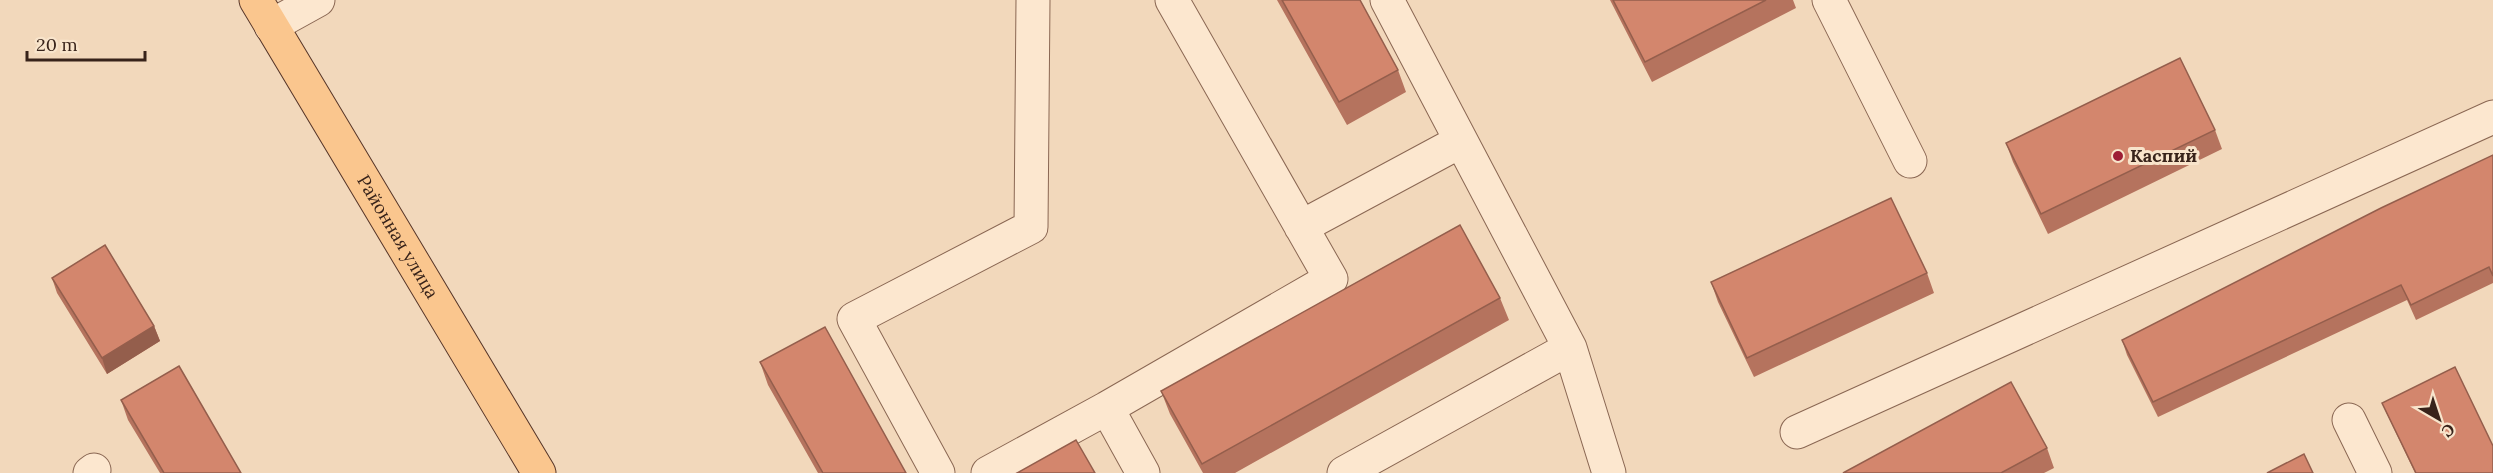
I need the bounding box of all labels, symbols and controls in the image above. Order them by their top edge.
scale bar [27,24,146,62]
text: 20 m [36,33,78,56]
place label: Каспий [2130,144,2197,167]
marker: Каспий [2111,149,2125,163]
street label: Районная улица [352,171,444,303]
north arrow [2409,389,2469,449]
text: С [2438,419,2459,442]

